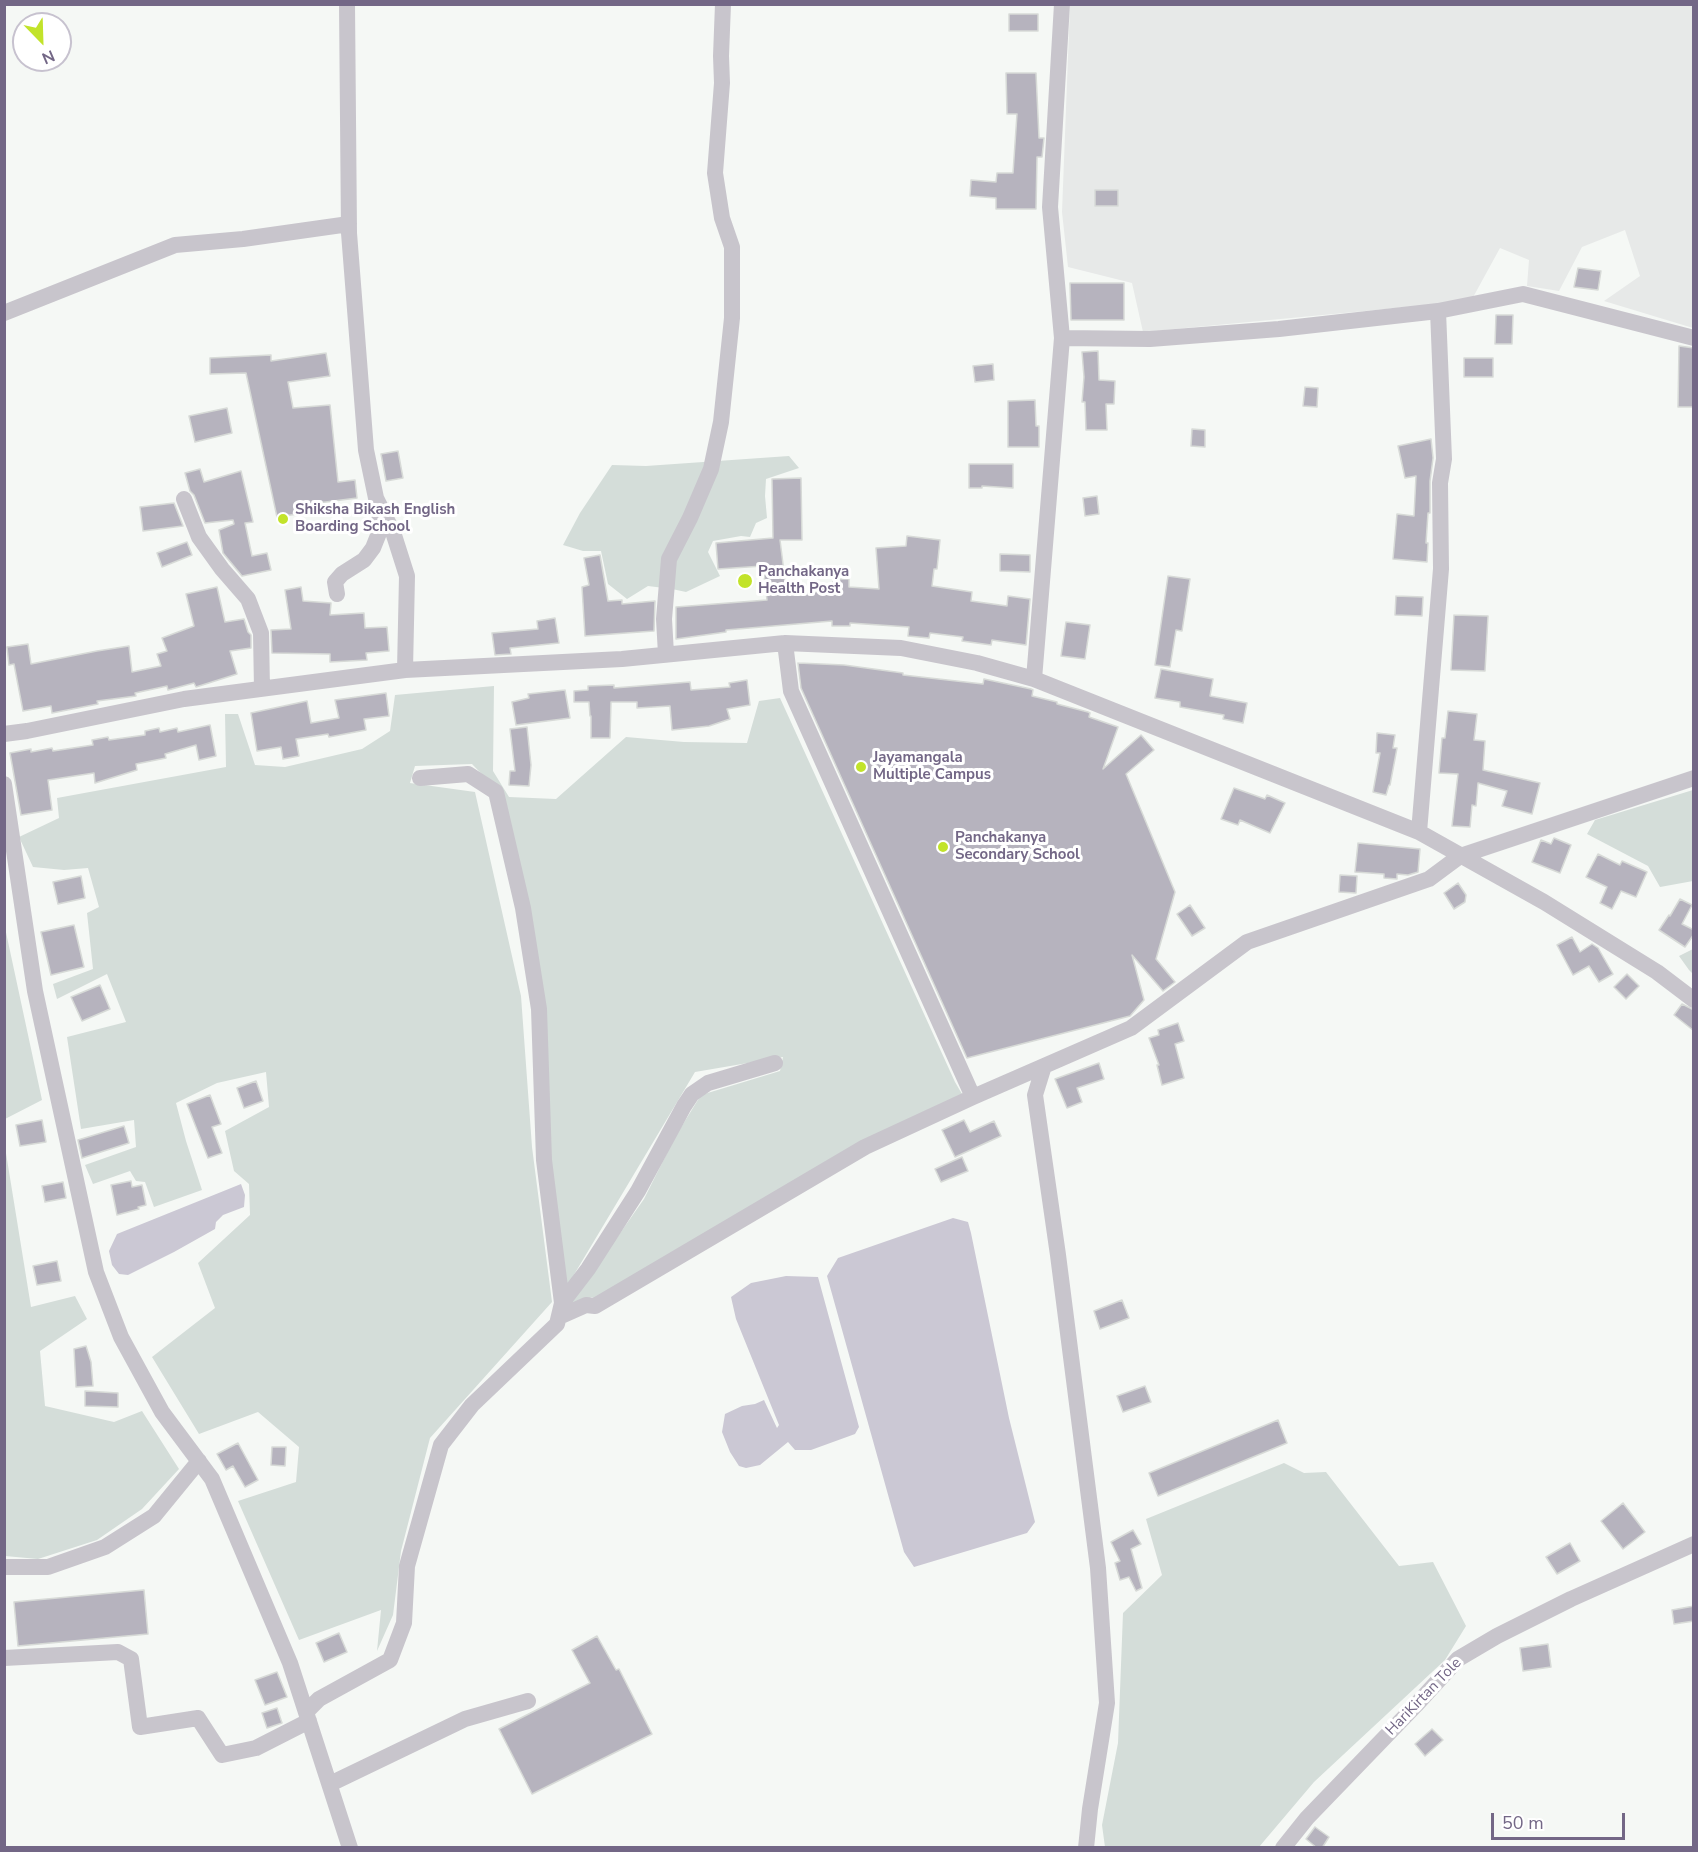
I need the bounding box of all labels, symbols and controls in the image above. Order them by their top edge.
north arrow [12,12,72,72]
text: N [38,44,58,69]
place label: Shiksha Bikash English Boarding School [295,501,455,536]
marker: Shiksha Bikash English Boarding School [276,512,290,526]
place label: Panchakanya Health Post [758,563,849,598]
marker: Panchakanya Health Post [736,572,754,590]
place label: Jayamangala Multiple Campus [873,749,991,784]
marker: Jayamangala Multiple Campus [854,760,868,774]
place label: Panchakanya Secondary School [955,829,1080,864]
marker: Panchakanya Secondary School [936,840,950,854]
street label: HariKirtan Tole [1382,1654,1466,1740]
scale bar [1494,1801,1628,1839]
text: 50 m [1502,1811,1544,1835]

